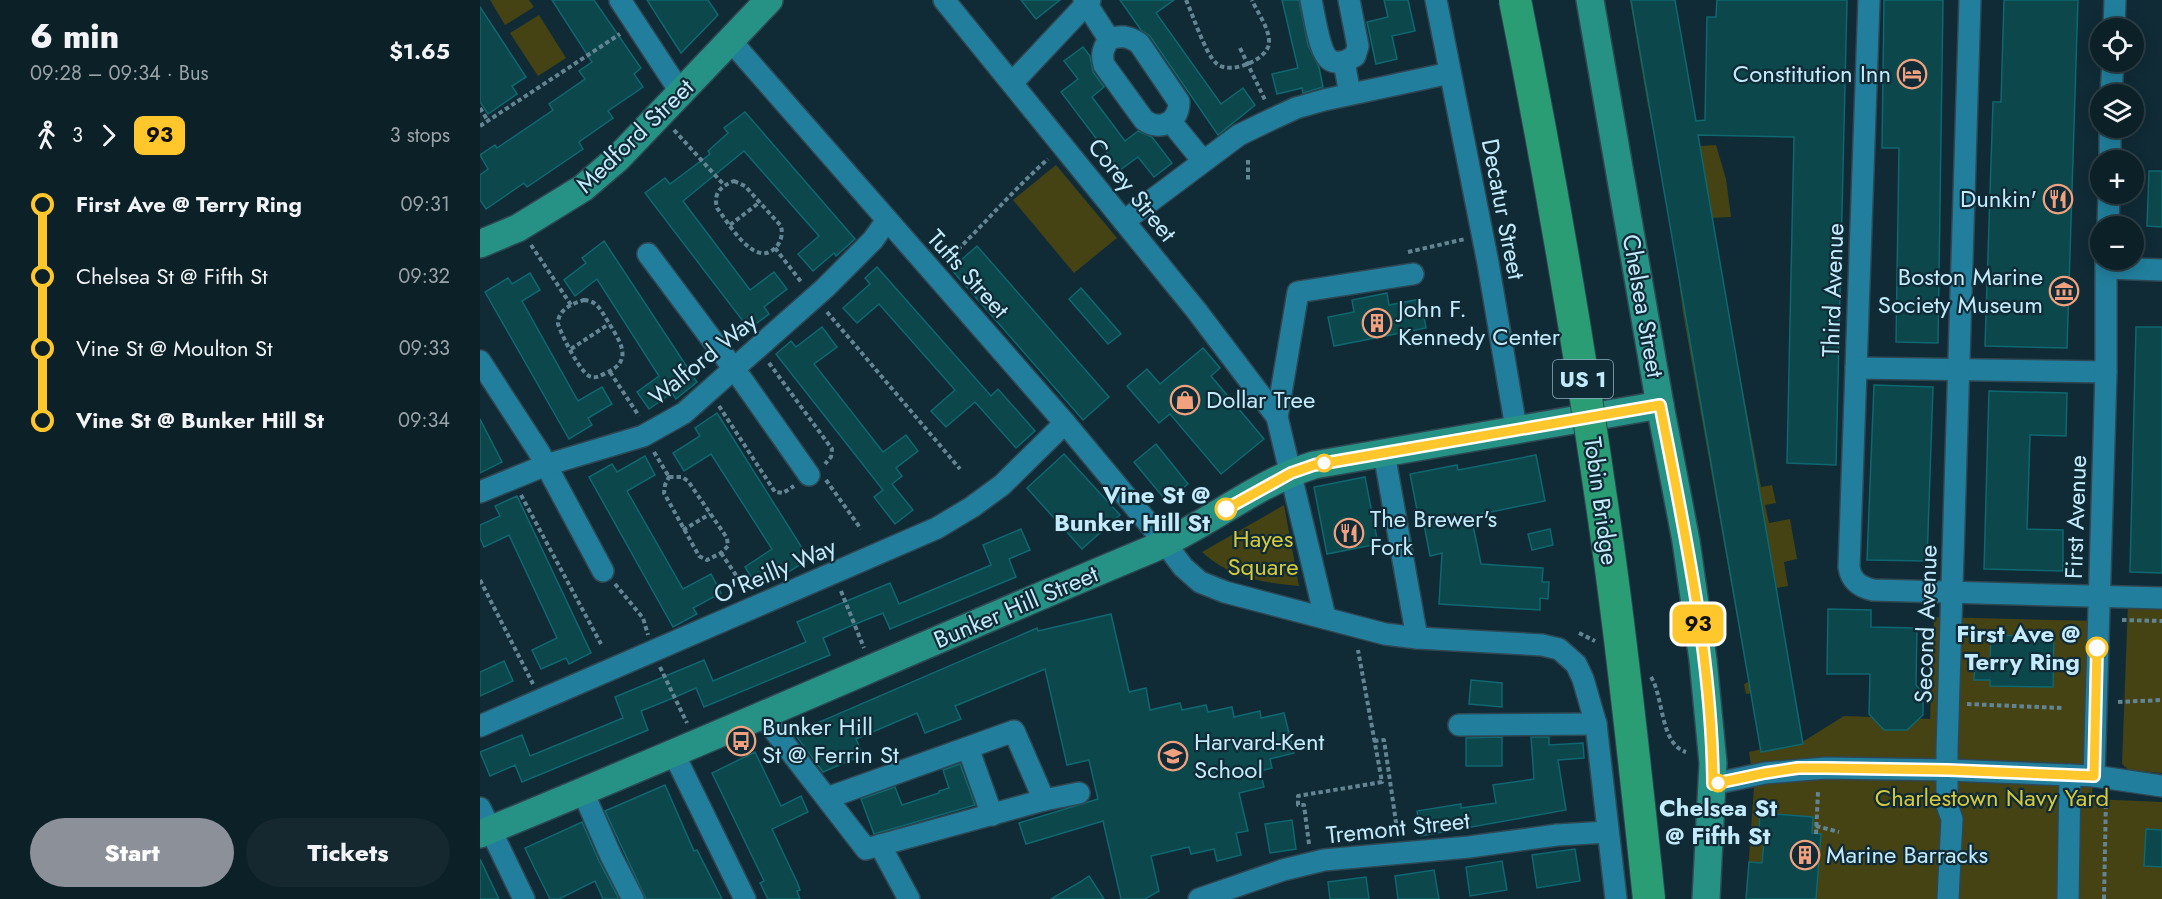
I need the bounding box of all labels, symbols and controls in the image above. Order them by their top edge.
text: 6 min [30,13,119,60]
map controls [2090,18,2144,270]
button: locate [2090,18,2144,72]
text: $1.65 [389,35,450,67]
place label: Constitution Inn [1733,56,1891,91]
hotel icon: Constitution Inn [1896,58,1928,90]
text: 09:28 – 09:34 · Bus [30,59,208,88]
street label: Medford Street [568,70,702,201]
button: layers [2090,84,2144,138]
icon: walk [30,119,63,152]
icon: forward [92,119,125,152]
text: 93 [146,120,173,150]
text: 3 [72,121,83,150]
text: 3 stops [390,121,450,150]
street label: Corey Street [1080,130,1185,249]
street label: Decatur Street [1473,135,1534,283]
button: + [2090,150,2144,204]
place label: Dunkin' [1960,181,2037,216]
restaurant icon: Dunkin' [2042,183,2074,215]
text: First Ave @ Terry Ring [76,188,302,220]
text: 09:31 [401,190,450,219]
button: − [2090,216,2144,270]
street label: Tufts Street [919,222,1018,326]
street label: Third Avenue [1813,222,1852,357]
street label: Chelsea Street [1614,231,1673,381]
place label: Boston Marine Society Museum [1878,259,2043,322]
text: Chelsea St @ Fifth St [76,260,268,292]
text: 09:32 [398,262,450,291]
museum icon: Boston Marine Society Museum [2048,275,2080,307]
place label: John F. Kennedy Center [1395,291,1561,354]
street label: Walford Way [641,304,765,413]
building icon: John F. Kennedy Center [1361,307,1393,339]
text: Vine St @ Moulton St [76,332,272,364]
text: 09:33 [399,334,450,363]
road number: US 1 [1553,360,1613,398]
place label: Dollar Tree [1206,382,1315,417]
shop icon: Dollar Tree [1169,384,1201,416]
text: Vine St @ Bunker Hill St [76,404,324,436]
text: 09:34 [398,406,450,435]
street label: Tobin Bridge [1575,435,1628,567]
unlabelled marker [1315,454,1333,472]
street label: First Avenue [2056,454,2095,579]
place label: Vine St @ Bunker Hill St [1054,477,1211,540]
marker: Vine St @ Bunker Hill St [1215,498,1237,520]
place label: The Brewer's Fork [1370,501,1497,564]
restaurant icon: The Brewer's Fork [1333,517,1365,549]
park label: Hayes Square [1227,521,1299,584]
street label: O'Reilly Way [708,529,842,612]
street label: Second Avenue [1905,544,1946,704]
street label: Bunker Hill Street [928,556,1104,657]
line badge: 93 [1671,604,1725,644]
text: 93 [1684,609,1712,639]
place label: First Ave @ Terry Ring [1956,616,2081,679]
marker: First Ave @ Terry Ring [2086,637,2108,659]
place label: Bunker Hill St @ Ferrin St [762,709,899,772]
place label: Harvard-Kent School [1194,724,1325,787]
bus stop icon: Bunker Hill St @ Ferrin St [725,725,757,757]
school or university icon: Harvard-Kent School [1157,740,1189,772]
marker: Chelsea St @ Fifth St [1709,774,1727,792]
park label: Charlestown Navy Yard [1875,780,2109,815]
place label: Chelsea St @ Fifth St [1659,790,1777,853]
street label: Tremont Street [1324,803,1472,852]
button: Start [30,818,234,887]
button: Tickets [246,818,450,887]
place label: Marine Barracks [1826,837,1988,872]
building icon: Marine Barracks [1789,839,1821,871]

